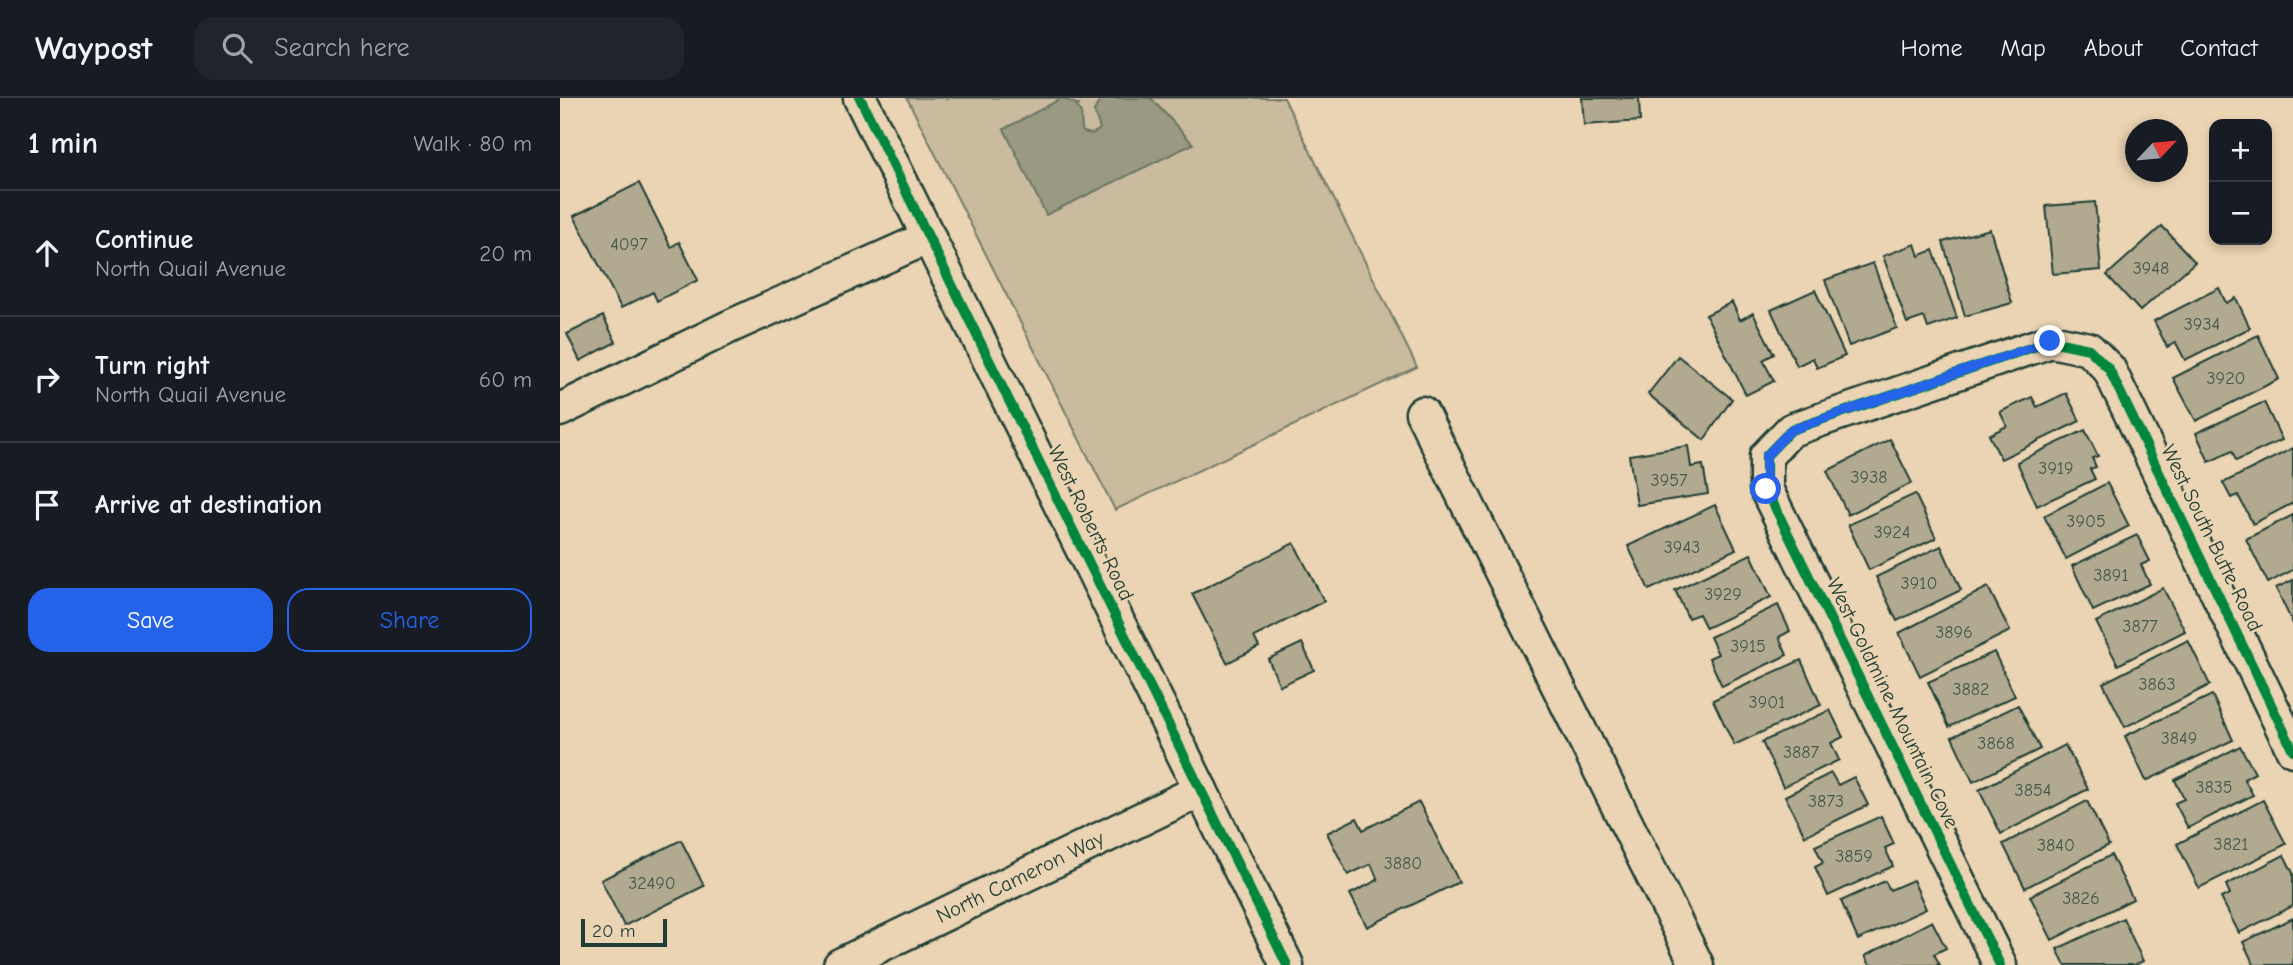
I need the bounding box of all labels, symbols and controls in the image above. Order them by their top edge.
search box [194,17,684,80]
text: Waypost [35,29,152,67]
icon: search [218,29,256,67]
text: Search here [274,33,410,63]
text: Home [1901,34,1962,62]
text: Map [2000,34,2046,62]
text: About [2084,34,2142,62]
text: Contact [2180,34,2258,62]
north arrow [2125,119,2188,182]
map controls [2209,119,2272,245]
button: + [2209,119,2272,182]
text: 1 min [28,126,98,161]
text: Walk · 80 m [414,130,532,157]
button: − [2209,182,2272,245]
text: Continue [95,225,193,255]
icon: ahead [28,234,66,272]
house number: 4097 [610,234,648,255]
text: 20 m [479,240,532,267]
text: North Quail Avenue [95,255,286,282]
house number: 3948 [2133,258,2169,279]
house number: 3934 [2184,314,2220,335]
route end [2034,325,2065,356]
text: Turn right [95,351,209,381]
icon: right [28,360,66,398]
text: 60 m [479,366,532,393]
house number: 3920 [2206,368,2246,389]
text: North Quail Avenue [95,381,286,408]
street label: West South Butte Road [2156,441,2268,635]
street label: West Roberts Road [1043,442,1139,604]
house number: 3919 [2038,458,2074,479]
house number: 3938 [1850,467,1888,488]
house number: 3957 [1651,470,1688,491]
route start [1750,473,1781,504]
icon: arrive [28,486,66,524]
text: Arrive at destination [95,490,322,520]
house number: 3905 [2066,511,2106,532]
house number: 3924 [1874,522,1910,543]
house number: 3943 [1664,537,1700,558]
house number: 3891 [2093,565,2129,586]
house number: 3910 [1901,573,1937,594]
street label: West Goldmine Mountain Cove [1822,574,1964,832]
house number: 3929 [1704,584,1742,605]
button: Save [28,588,273,652]
button: Share [287,588,532,652]
house number: 3877 [2122,616,2158,637]
house number: 3896 [1935,622,1973,643]
house number: 3915 [1730,636,1766,657]
house number: 3863 [2138,674,2176,695]
house number: 3882 [1952,679,1990,700]
house number: 3901 [1749,692,1785,713]
house number: 3849 [2161,728,2197,749]
house number: 3868 [1977,733,2015,754]
house number: 3887 [1783,742,1820,763]
house number: 3835 [2195,777,2233,798]
house number: 3854 [2015,780,2051,801]
house number: 3873 [1808,791,1844,812]
street label: North Cameron Way [932,826,1108,928]
house number: 3821 [2214,834,2248,855]
house number: 3840 [2037,835,2075,856]
house number: 3859 [1835,846,1873,867]
house number: 3880 [1384,853,1422,874]
house number: 32490 [628,873,676,894]
house number: 3826 [2062,888,2100,909]
scale bar [581,916,667,948]
text: 20 m [592,920,636,942]

